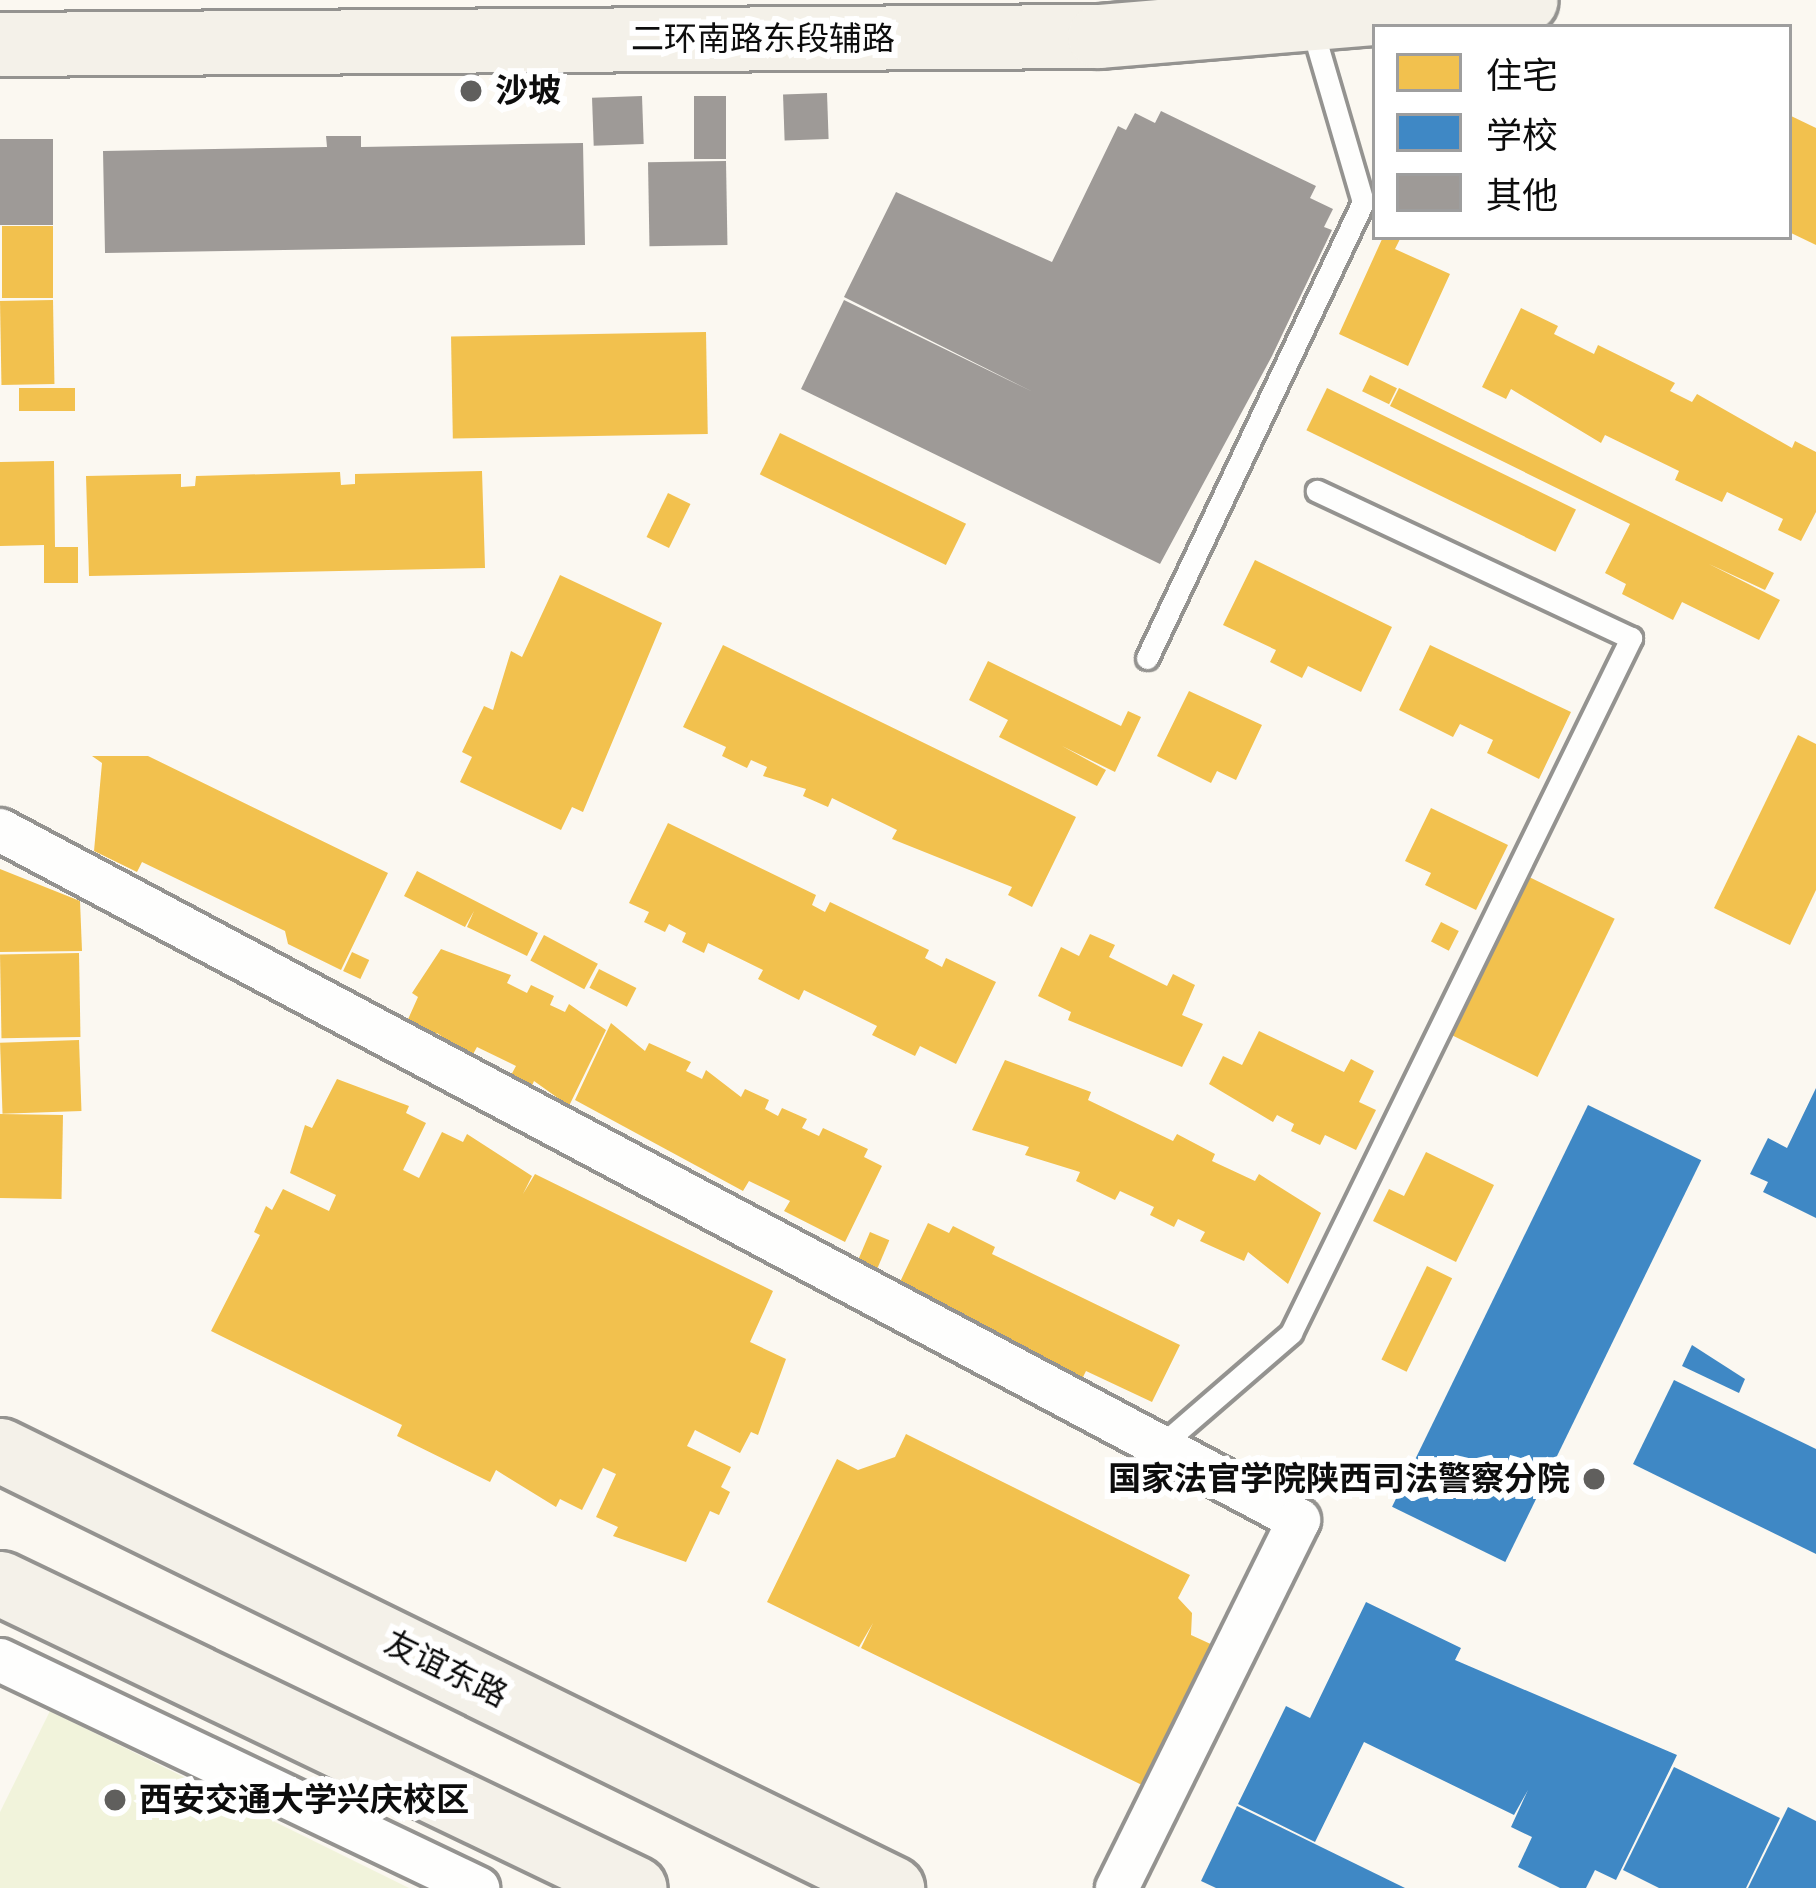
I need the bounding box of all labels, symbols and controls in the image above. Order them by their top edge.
street label: 二环南路东段辅路 [631,19,895,59]
legend [1372,24,1792,240]
text: 住宅 [1486,52,1558,98]
place label: 沙坡 [495,71,561,111]
marker: 沙坡 [458,78,484,104]
text: 学校 [1486,112,1558,158]
text: 其他 [1486,172,1558,218]
place label: 国家法官学院陕西司法警察分院 [1108,1459,1570,1499]
marker: 国家法官学院陕西司法警察分院 [1581,1466,1607,1492]
street label: 友谊东路 [378,1622,514,1716]
place label: 西安交通大学兴庆校区 [139,1780,469,1820]
marker: 西安交通大学兴庆校区 [102,1787,128,1813]

